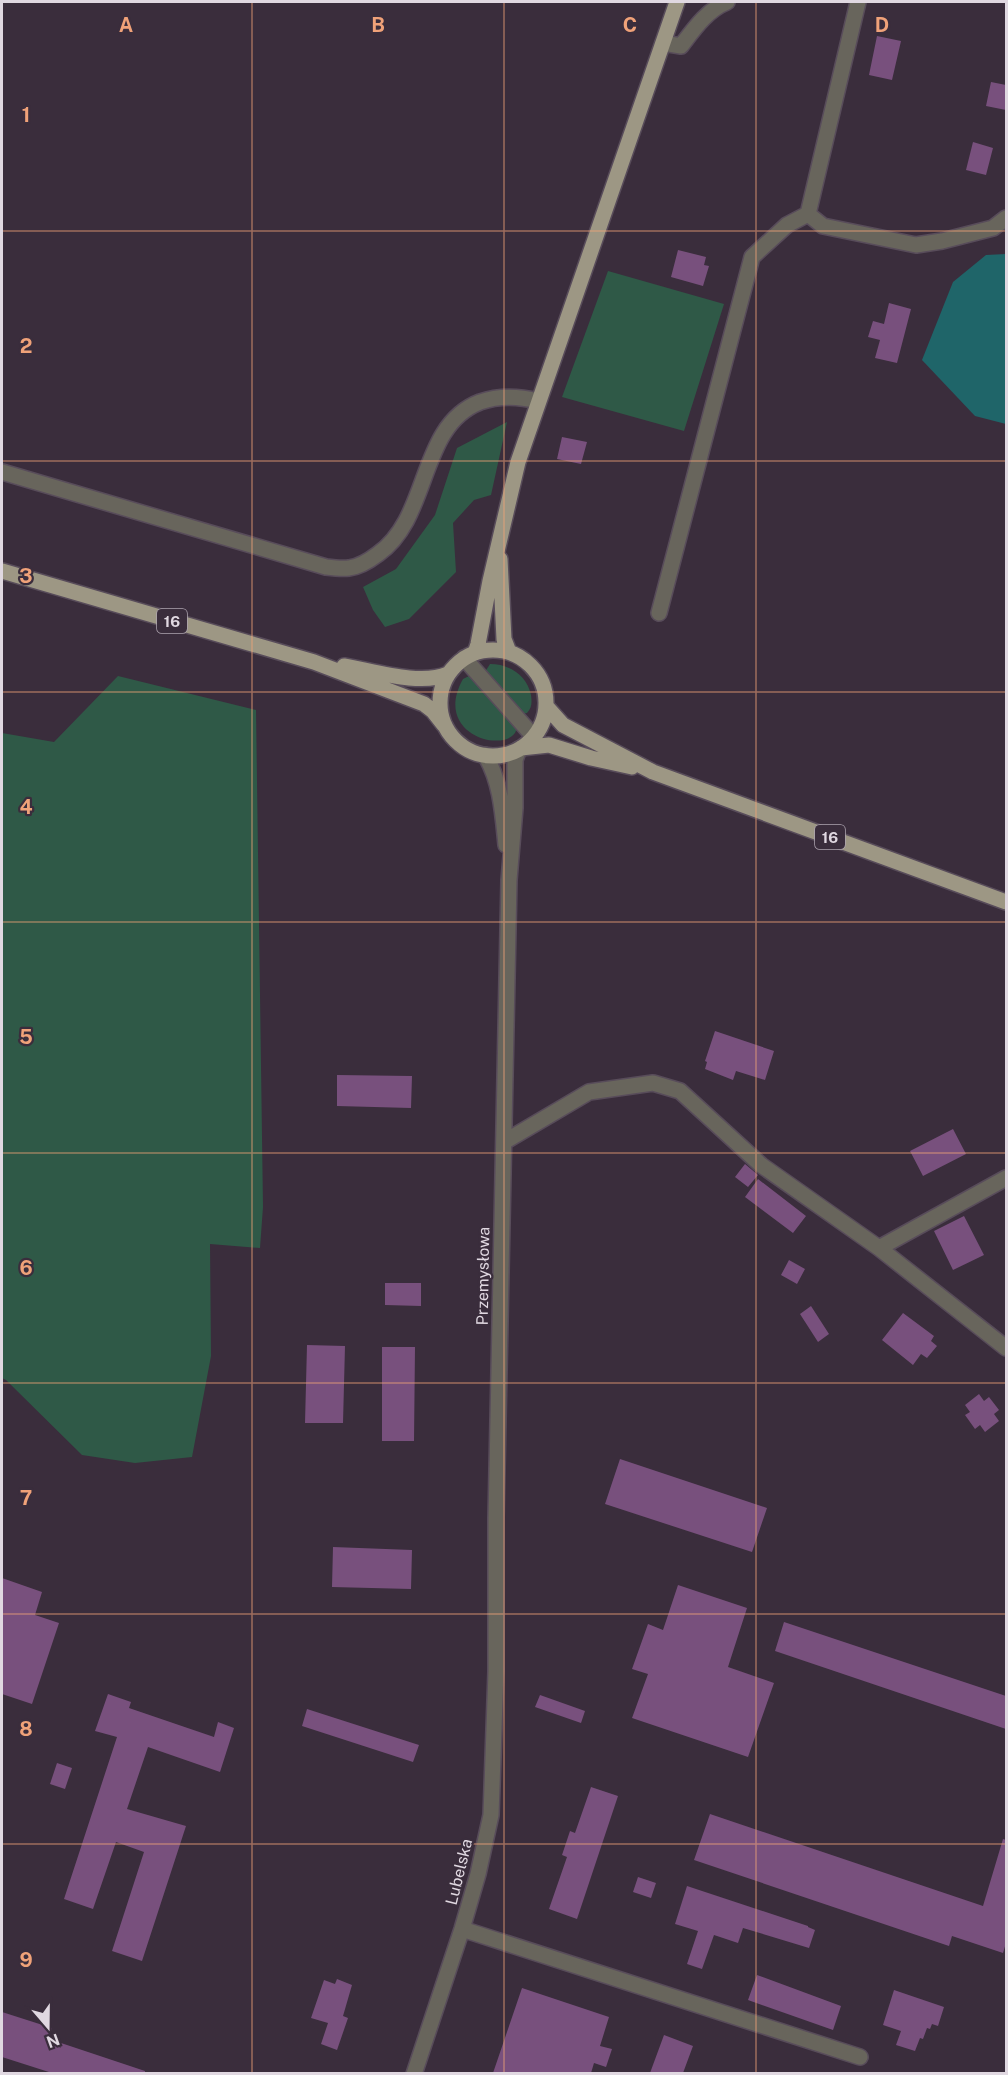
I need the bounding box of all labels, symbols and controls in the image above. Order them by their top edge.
text: A [119,13,133,37]
text: B [371,13,385,37]
text: C [623,13,637,37]
text: D [875,13,889,37]
text: 1 [22,103,30,127]
text: 2 [20,334,32,358]
text: 3 [19,564,33,588]
road number: 16 [157,609,187,633]
text: 4 [19,795,33,819]
road number: 16 [815,825,845,849]
text: 5 [19,1025,33,1049]
street label: Przemysłowa [473,1227,493,1325]
text: 6 [19,1256,33,1280]
text: 7 [20,1486,32,1510]
text: 8 [19,1717,33,1741]
street label: Lubelska [442,1837,476,1907]
text: 9 [19,1948,33,1972]
north arrow [18,1997,78,2057]
text: N [44,2030,62,2052]

